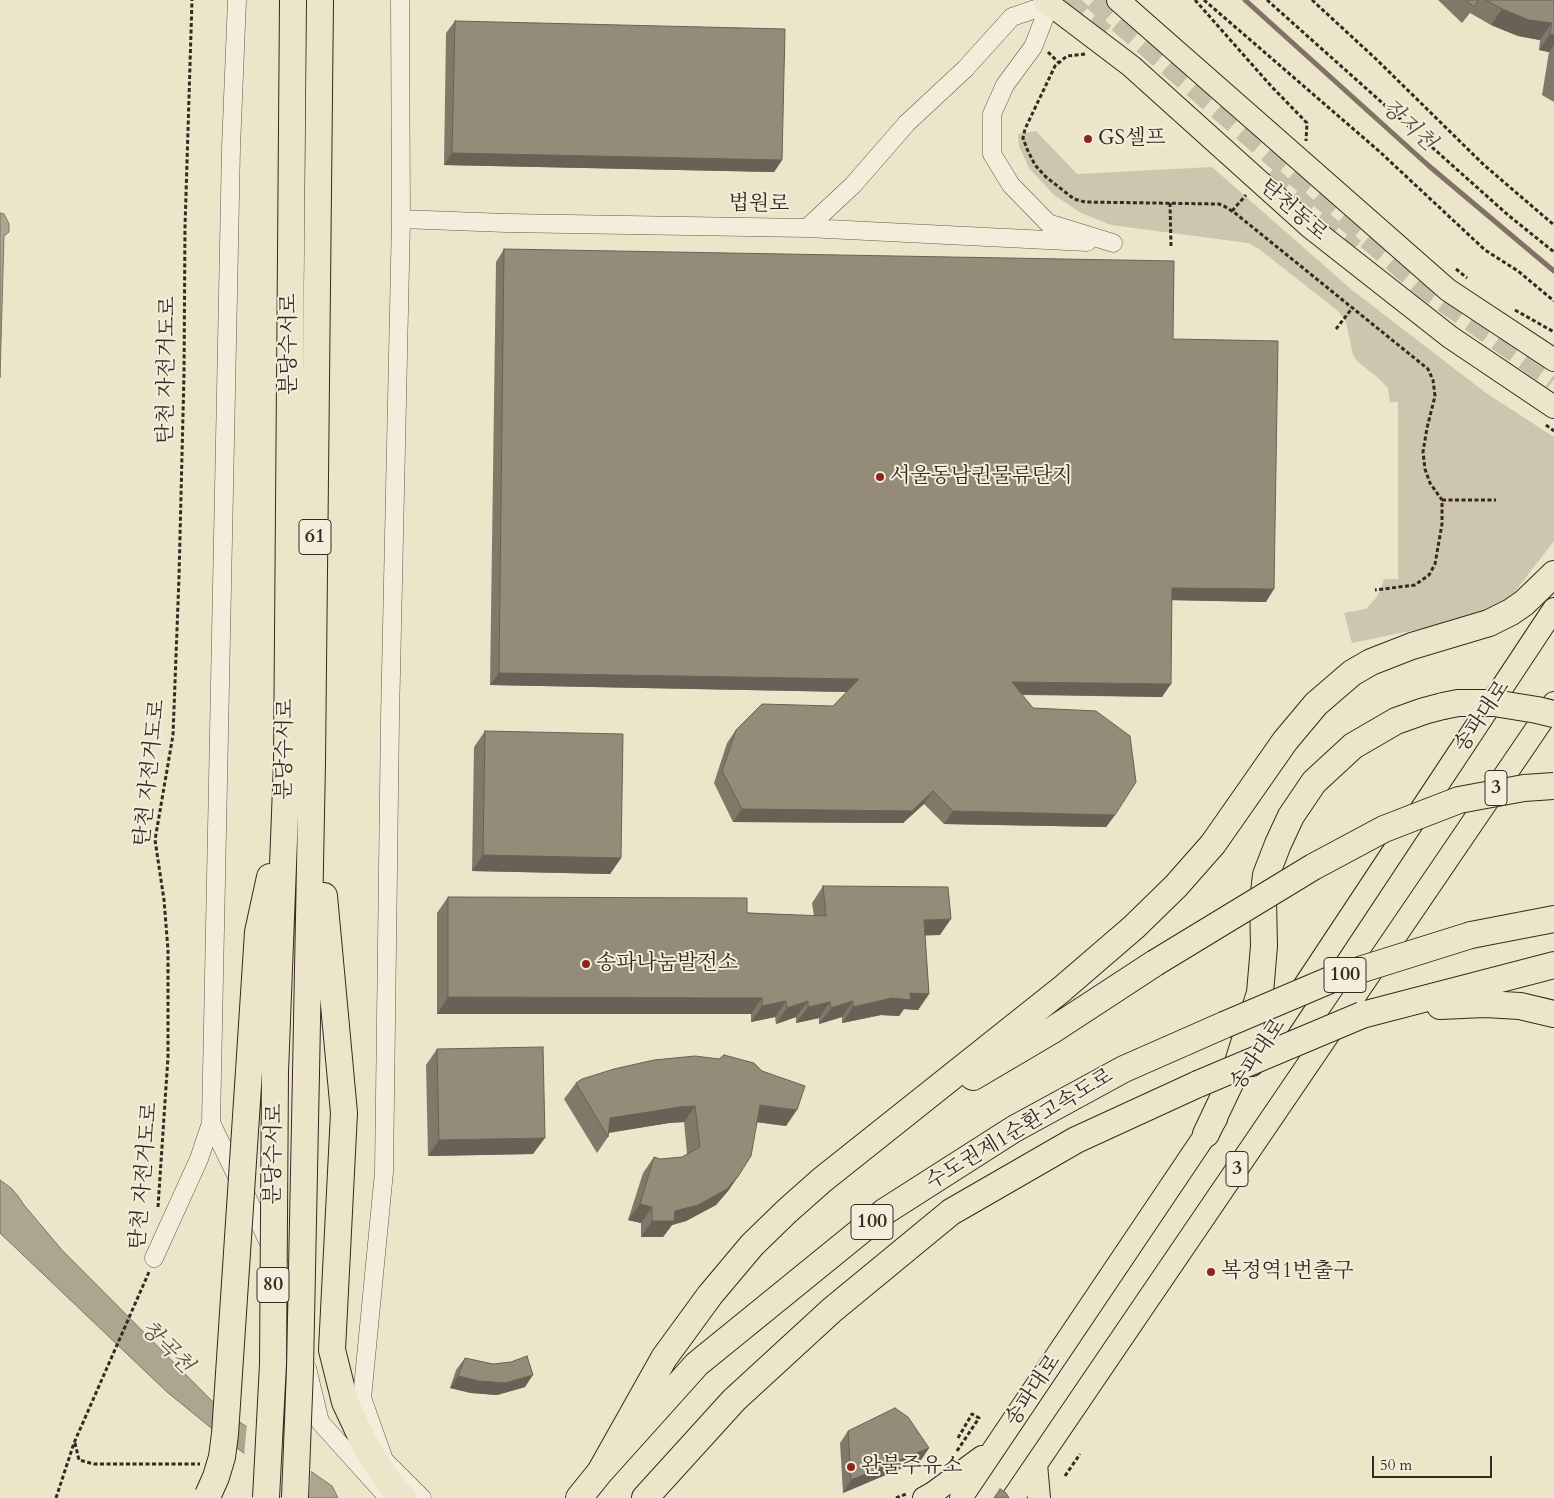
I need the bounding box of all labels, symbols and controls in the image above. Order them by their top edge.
water label: 장지천 [1375,95,1441,157]
place label: GS셀프 [1098,126,1166,152]
marker: GS셀프 [1082,133,1094,145]
street label: 탄천동로 [1254,175,1332,247]
street label: 법원로 [728,192,790,218]
street label: 분당수서로 [277,293,303,395]
street label: 탄천 자전거도로 [154,296,182,444]
place label: 서울동남권물류단지 [890,464,1073,490]
marker: 서울동남권물류단지 [874,471,886,483]
road number: 61 [299,520,331,554]
street label: 송파대로 [1450,676,1516,758]
street label: 탄천 자전거도로 [131,698,171,848]
street label: 분당수서로 [273,698,299,800]
road number: 3 [1485,770,1507,806]
place label: 송파나눔발전소 [596,951,738,977]
marker: 송파나눔발전소 [580,958,592,970]
road number: 100 [1324,958,1366,992]
street label: 송파대로 [1226,1014,1292,1096]
street label: 수도권제1순환고속도로 [922,1064,1118,1196]
street label: 탄천 자전거도로 [126,1101,164,1251]
street label: 분당수서로 [262,1103,288,1205]
road number: 3 [1226,1152,1248,1186]
road number: 100 [851,1204,893,1240]
place label: 복정역1번출구 [1221,1259,1353,1285]
marker: 복정역1번출구 [1205,1266,1217,1278]
road number: 80 [257,1268,289,1302]
water label: 창곡천 [134,1316,198,1380]
street label: 송파대로 [1001,1350,1067,1432]
scale bar [1374,1446,1494,1478]
place label: 완불주유소 [861,1454,962,1480]
text: 50 m [1380,1455,1412,1475]
marker: 완불주유소 [845,1461,857,1473]

